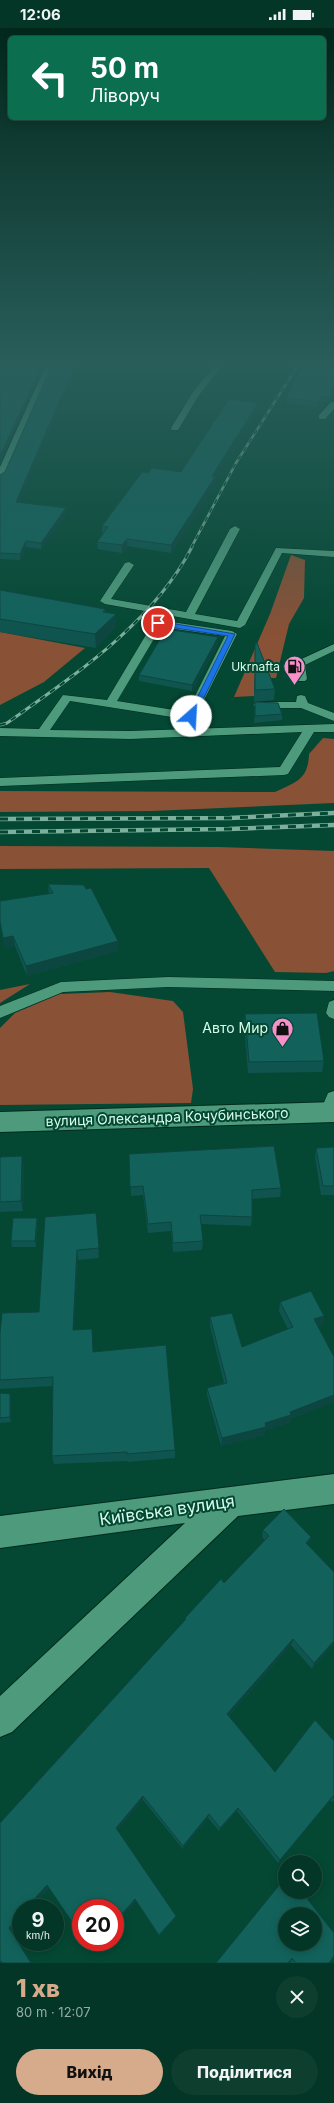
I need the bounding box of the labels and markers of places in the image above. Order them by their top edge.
pin [141,606,175,640]
fuel station icon: Ukrnafta [282,654,308,687]
place label: Ukrnafta [231,659,280,674]
shop icon: Авто Мир [270,1015,296,1048]
place label: Авто Мир [202,1019,268,1036]

